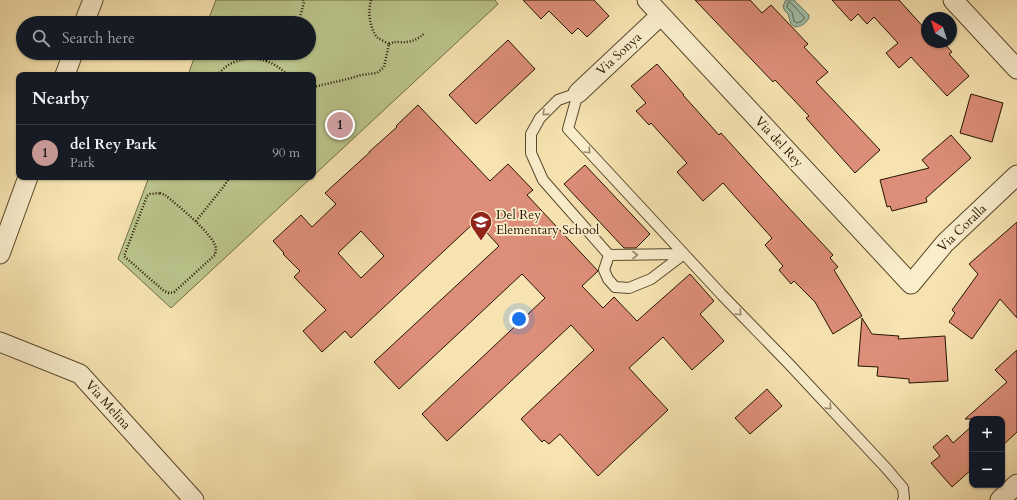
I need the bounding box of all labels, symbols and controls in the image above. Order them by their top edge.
north arrow [921,12,957,48]
search box [16,16,316,60]
icon: search [30,27,52,49]
text: Search here [62,28,135,48]
street label: Via Sonya [592,28,646,80]
text: Nearby [32,87,89,110]
one-way arrow [542,108,550,116]
pin: 1 [327,110,353,140]
street label: Via del Rey [751,113,807,172]
text: del Rey Park [70,134,157,154]
text: 1 [42,144,48,162]
text: 90 m [272,144,300,162]
one-way arrow [584,146,591,154]
text: Park [70,154,95,172]
street label: Via Coralla [933,200,991,256]
place label: Del Rey Elementary School [496,206,600,239]
school or university icon: Del Rey Elementary School [468,209,494,242]
one-way arrow [632,250,638,259]
one-way arrow [734,308,742,316]
your location [509,309,529,329]
street label: Via Melina [81,377,135,434]
one-way arrow [824,402,832,410]
map controls [969,416,1005,488]
button: + [969,416,1005,452]
button: − [969,452,1005,488]

